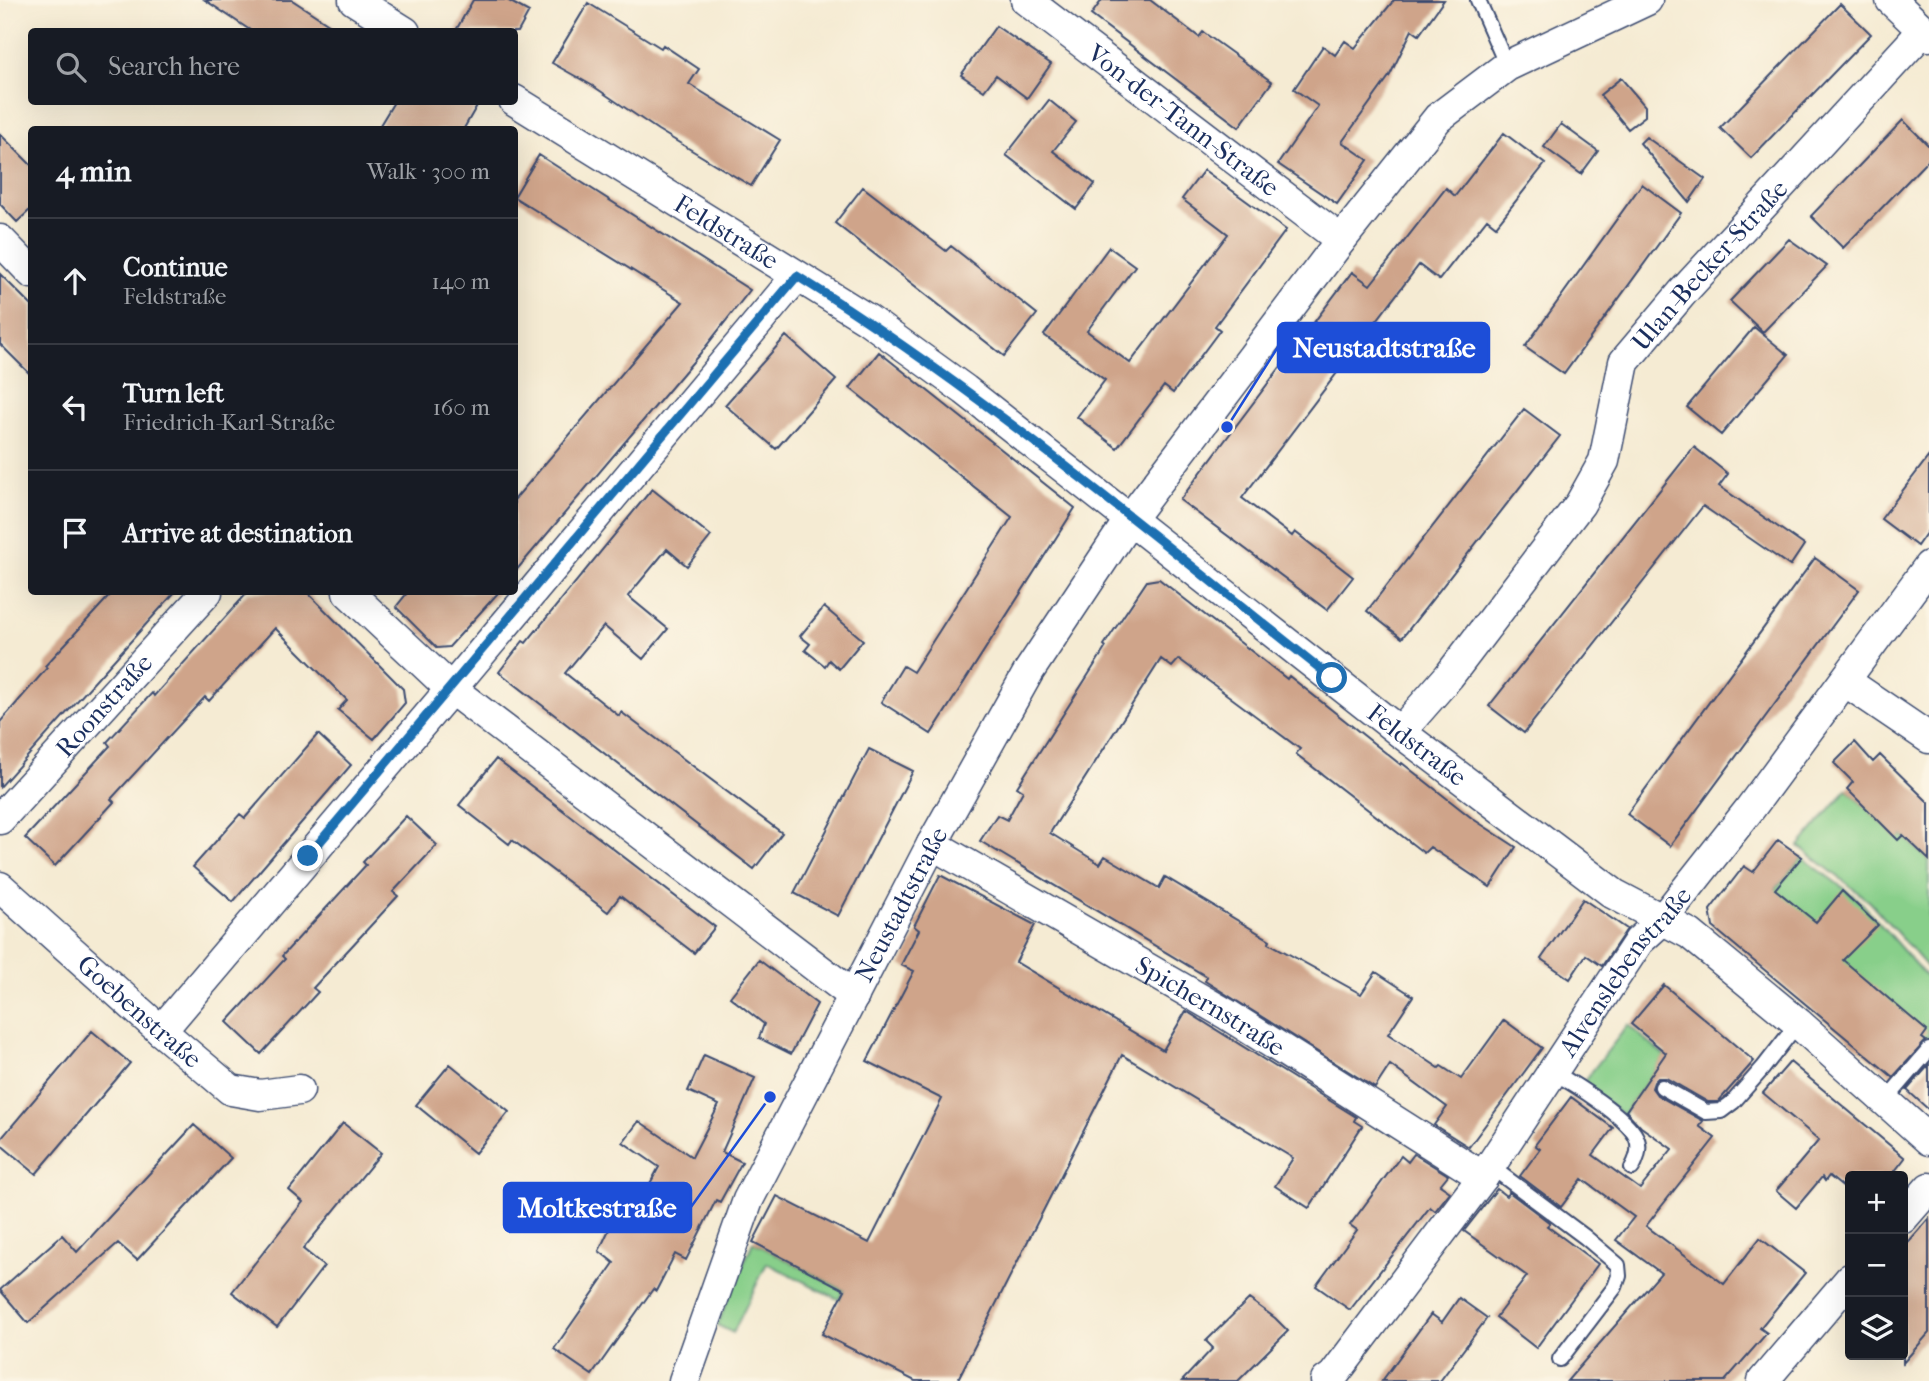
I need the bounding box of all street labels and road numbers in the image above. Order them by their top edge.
street label: Von-der-Tann-Straße [1081,37,1285,203]
street label: Ulan-Becker-Straße [1625,173,1794,357]
street label: Feldstraße [669,188,784,276]
street label: Roonstraße [49,647,159,763]
street label: Feldstraße [1361,697,1473,793]
street label: Neustadtstraße [848,821,954,987]
street label: Alvenslebenstraße [1551,880,1698,1063]
street label: Goebenstraße [71,948,208,1074]
street label: Spichernstraße [1130,949,1291,1063]

